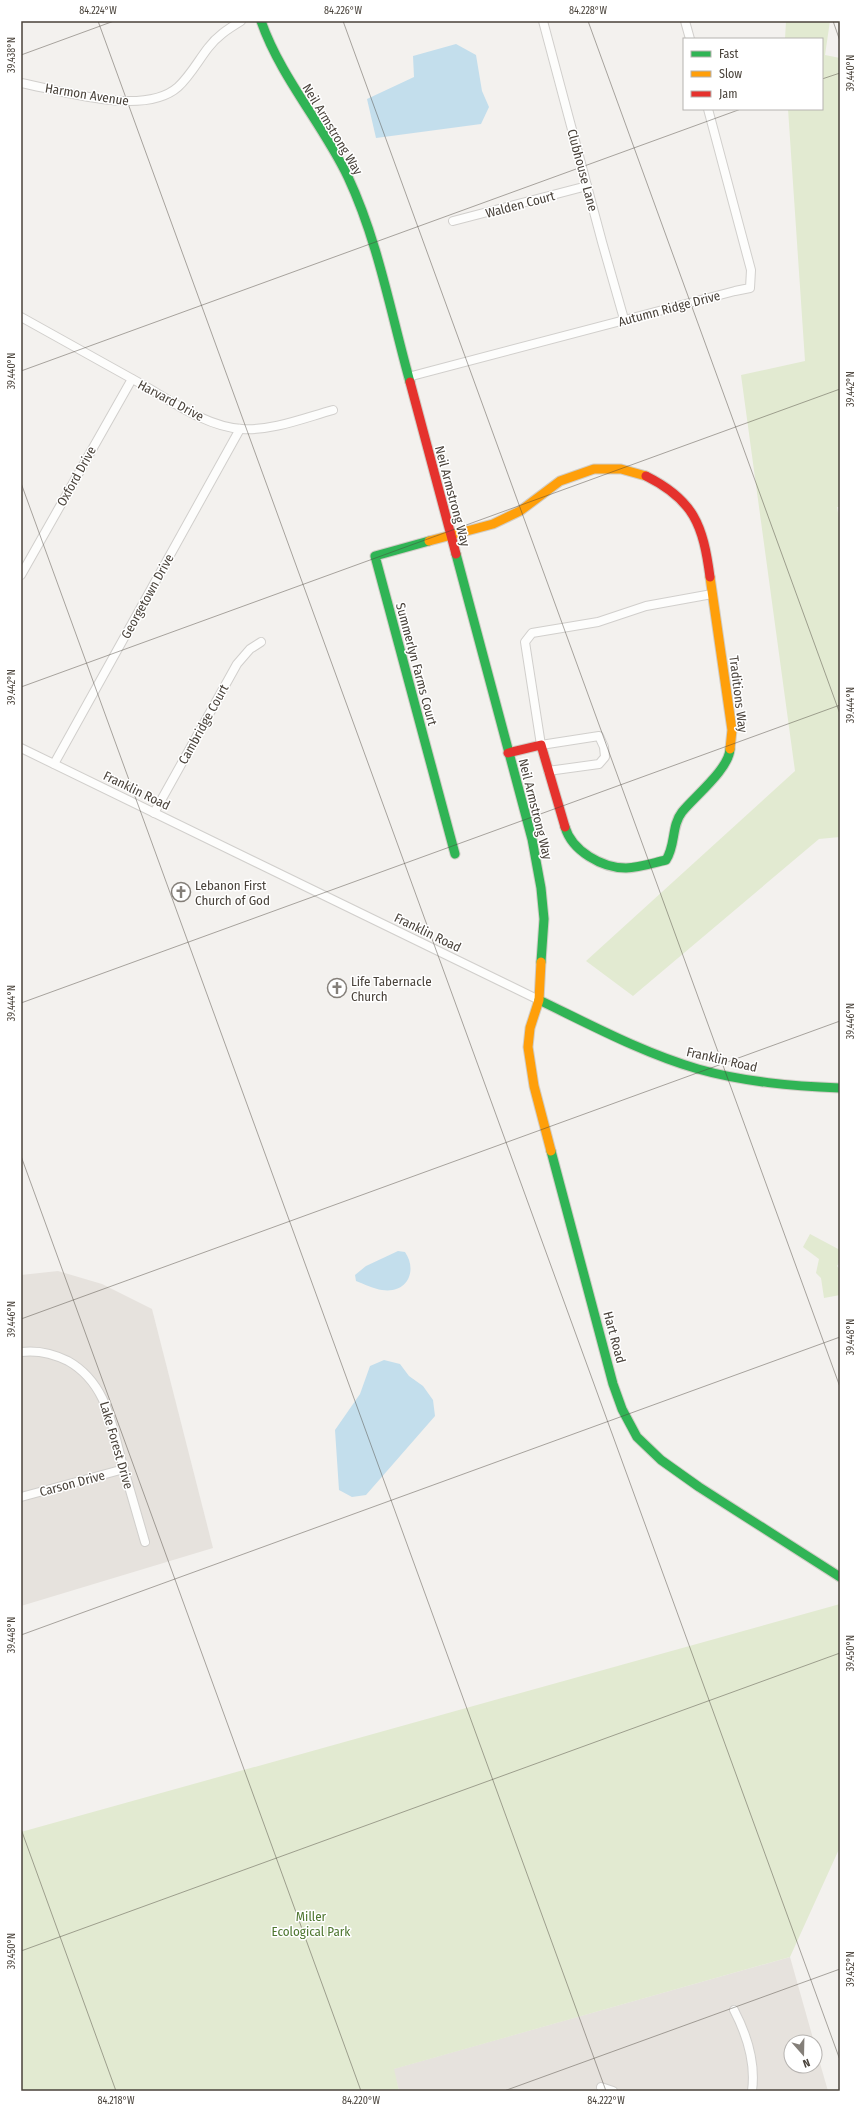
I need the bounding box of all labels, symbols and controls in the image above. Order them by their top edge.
text: 84.224°W [79,5,117,17]
text: 84.226°W [324,5,362,17]
text: 84.228°W [569,5,607,17]
text: 39.438°N [6,37,18,73]
legend [683,38,823,110]
text: Fast [719,47,738,61]
text: 39.440°N [845,55,857,91]
text: Slow [719,67,742,81]
street label: Harmon Avenue [44,80,130,109]
street label: Neil Armstrong Way [299,81,366,178]
text: Jam [719,87,737,101]
street label: Clubhouse Lane [564,127,601,213]
street label: Walden Court [484,188,557,221]
street label: Autumn Ridge Drive [617,288,722,329]
text: 39.440°N [6,353,18,389]
text: 39.442°N [845,371,857,407]
street label: Harvard Drive [135,377,206,424]
street label: Oxford Drive [54,444,99,509]
street label: Neil Armstrong Way [432,444,473,548]
street label: Georgetown Drive [118,551,177,641]
street label: Summerlyn Farms Court [393,601,440,728]
street label: Traditions Way [726,655,751,734]
text: 39.442°N [6,669,18,705]
street label: Cambridge Court [175,681,232,767]
text: 39.444°N [845,687,857,723]
street label: Neil Armstrong Way [516,757,555,861]
street label: Franklin Road [101,768,173,813]
place label: Lebanon First Church of God [195,878,270,908]
church icon: Lebanon First Church of God [170,881,192,903]
street label: Franklin Road [392,910,464,955]
place label: Life Tabernacle Church [351,974,432,1004]
church icon: Life Tabernacle Church [326,977,348,999]
text: 39.444°N [6,985,18,1021]
text: 39.446°N [845,1003,857,1039]
street label: Franklin Road [685,1044,759,1075]
text: 39.446°N [6,1301,18,1337]
street label: Hart Road [600,1310,629,1365]
text: 39.448°N [845,1319,857,1355]
street label: Lake Forest Drive [97,1400,136,1491]
street label: Carson Drive [38,1468,106,1499]
text: 39.448°N [6,1617,18,1653]
text: 39.450°N [845,1635,857,1671]
park label: Miller Ecological Park [272,1909,351,1939]
text: 39.450°N [6,1933,18,1969]
text: 39.452°N [845,1951,857,1987]
north arrow [783,2034,823,2074]
text: N [801,2056,812,2070]
text: 84.218°W [97,2095,135,2107]
text: 84.220°W [342,2095,381,2107]
text: 84.222°W [587,2095,625,2107]

